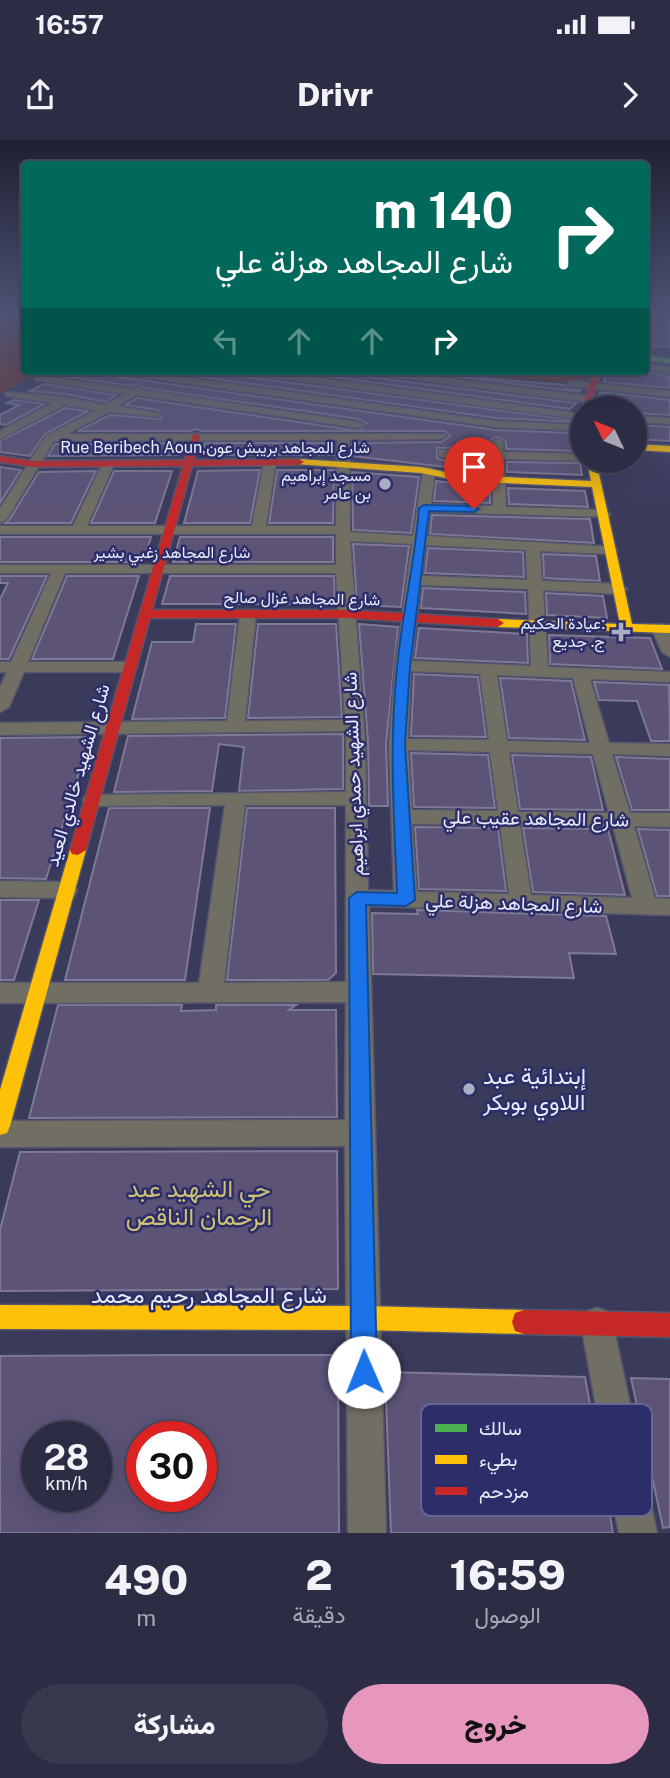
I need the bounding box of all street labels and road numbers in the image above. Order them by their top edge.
street label: Rue Beribech Aoun,شارع المجاهد بريبش عون [60,438,370,459]
street label: شارع المجاهد زغبي بشير [93,543,250,566]
street label: شارع المجاهد غزال صالح [223,588,380,611]
street label: شارع الشهيد حمدي ابراهيم [338,671,373,876]
street label: شارع الشهيد خالدي العيد [40,681,118,870]
street label: شارع المجاهد عقيب علي [443,805,629,836]
street label: شارع المجاهد هزلة علي [425,889,603,922]
street label: شارع المجاهد رحيم محمد [91,1281,327,1311]

